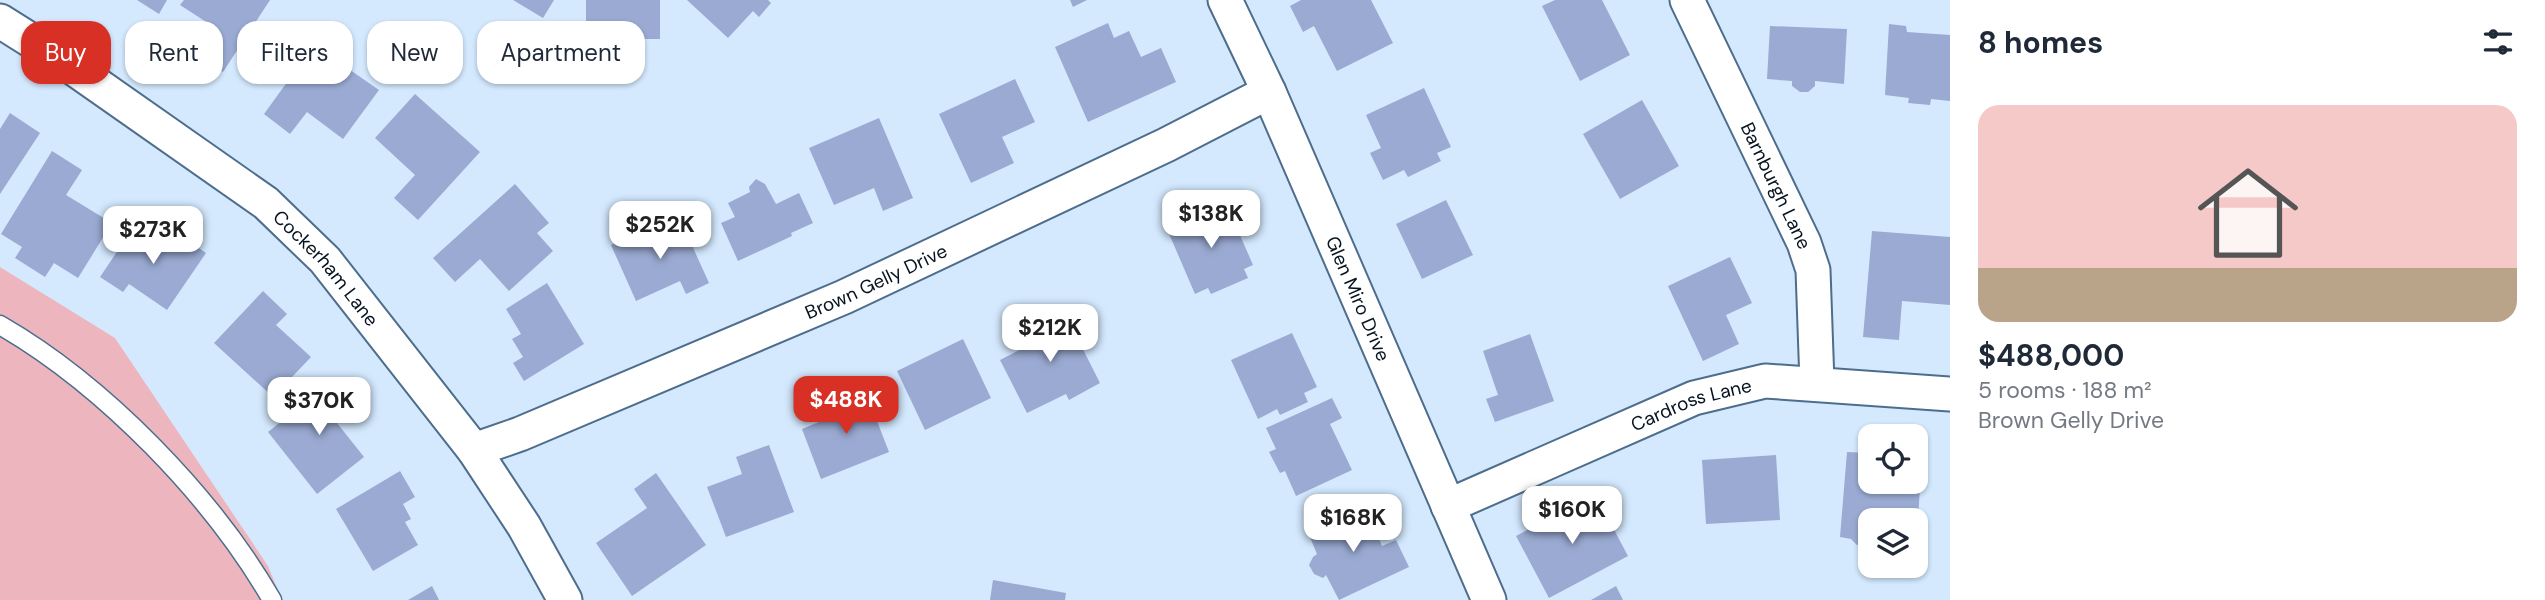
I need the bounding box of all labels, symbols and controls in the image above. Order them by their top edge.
chip: Buy [21,21,111,84]
chip: Rent [125,21,223,84]
chip: Filters [237,21,353,84]
chip: New [367,21,463,84]
chip: Apartment [477,21,645,84]
text: 8 homes [1978,23,2103,62]
icon: filters [2479,23,2517,61]
street label: Barnburgh Lane [1735,118,1818,253]
icon: home [2185,150,2311,276]
pin: $138K [1162,190,1260,250]
text: $138K [1178,198,1244,228]
pin: $252K [611,202,709,261]
street label: Cockerham Lane [268,204,385,331]
pin: $273K [104,206,202,266]
text: $252K [625,209,695,239]
text: $273K [119,214,187,244]
street label: Glen Miro Drive [1320,232,1397,365]
street label: Brown Gelly Drive [801,238,951,325]
pin: $212K [1001,304,1099,364]
text: $212K [1018,312,1082,342]
text: $488,000 [1978,336,2124,375]
street label: Cardross Lane [1627,372,1754,437]
text: 5 rooms · 188 m² [1978,375,2152,405]
pin: $488K [797,376,895,436]
pin: $370K [270,378,368,437]
text: $488K [810,384,882,414]
text: $370K [283,385,355,415]
text: Brown Gelly Drive [1978,405,2164,435]
map controls [1858,424,1928,578]
button: locate [1858,424,1928,494]
pin: $160K [1523,486,1621,546]
pin: $168K [1304,494,1402,554]
text: $160K [1538,494,1606,524]
text: $168K [1320,502,1386,532]
button: layers [1858,508,1928,578]

